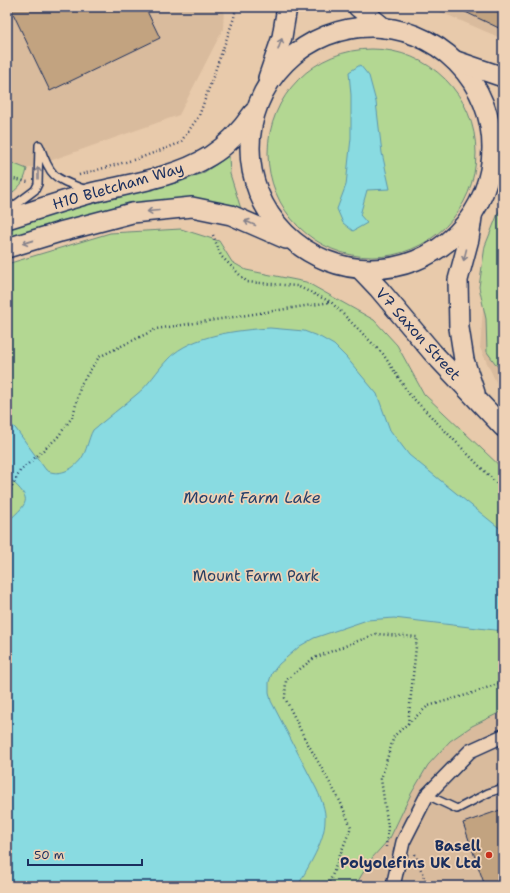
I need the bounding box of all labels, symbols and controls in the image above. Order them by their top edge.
one-way arrow [276,39,284,51]
street label: H10 Bletcham Way [50,158,186,214]
one-way arrow [35,167,42,180]
one-way arrow [147,207,160,214]
one-way arrow [245,219,257,226]
one-way arrow [21,239,34,246]
one-way arrow [460,248,468,261]
street label: V7 Saxon Street [371,283,465,385]
water label: Mount Farm Lake [183,487,321,508]
park label: Mount Farm Park [193,566,319,586]
place label: Basell Polyolefins UK Ltd [340,836,481,873]
scale bar [28,841,142,867]
text: 50 m [34,847,64,863]
marker: Basell Polyolefins UK Ltd [484,850,494,860]

